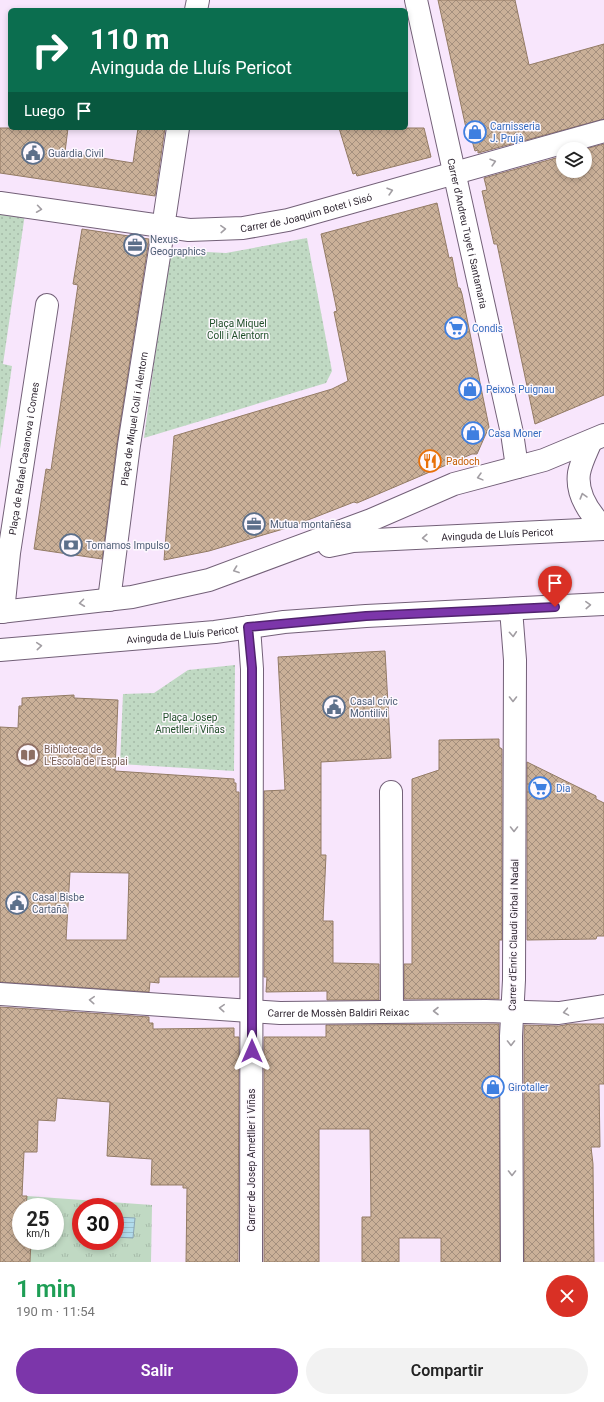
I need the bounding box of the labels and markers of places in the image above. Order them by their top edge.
shop icon: Carnisseria J. Prujà [462,119,488,145]
place label: Carnisseria J. Prujà [490,121,540,144]
public building icon: Guàrdia Civil [20,140,46,166]
place label: Guàrdia Civil [48,148,104,159]
office icon: Nexus Geographics [122,232,148,258]
place label: Nexus Geographics [150,234,206,257]
supermarket icon: Condis [443,315,469,341]
place label: Condis [472,323,503,334]
shop icon: Peixos Puignau [457,376,483,402]
place label: Peixos Puignau [486,384,555,395]
shop icon: Casa Moner [460,420,486,446]
place label: Casa Moner [488,428,542,439]
restaurant icon: Padoch [417,448,443,474]
place label: Padoch [446,456,480,467]
office icon: Mutua montañesa [241,511,267,537]
place label: Mutua montañesa [270,519,351,530]
bank icon: Tomamos Impulso [58,532,84,558]
place label: Tomamos Impulso [86,540,170,551]
pin [538,566,572,607]
public building icon: Casal cívic Montilivi [321,694,347,720]
place label: Casal cívic Montilivi [350,696,398,719]
library icon: Biblioteca de L'Escola de l'Esplai [15,742,41,768]
place label: Biblioteca de L'Escola de l'Esplai [44,744,128,767]
supermarket icon: Dia [527,775,553,801]
place label: Dia [556,783,570,794]
public building icon: Casal Bisbe Cartañà [4,890,30,916]
place label: Casal Bisbe Cartañà [32,892,84,915]
shop icon: Girotaller [480,1074,506,1100]
place label: Girotaller [508,1082,549,1093]

